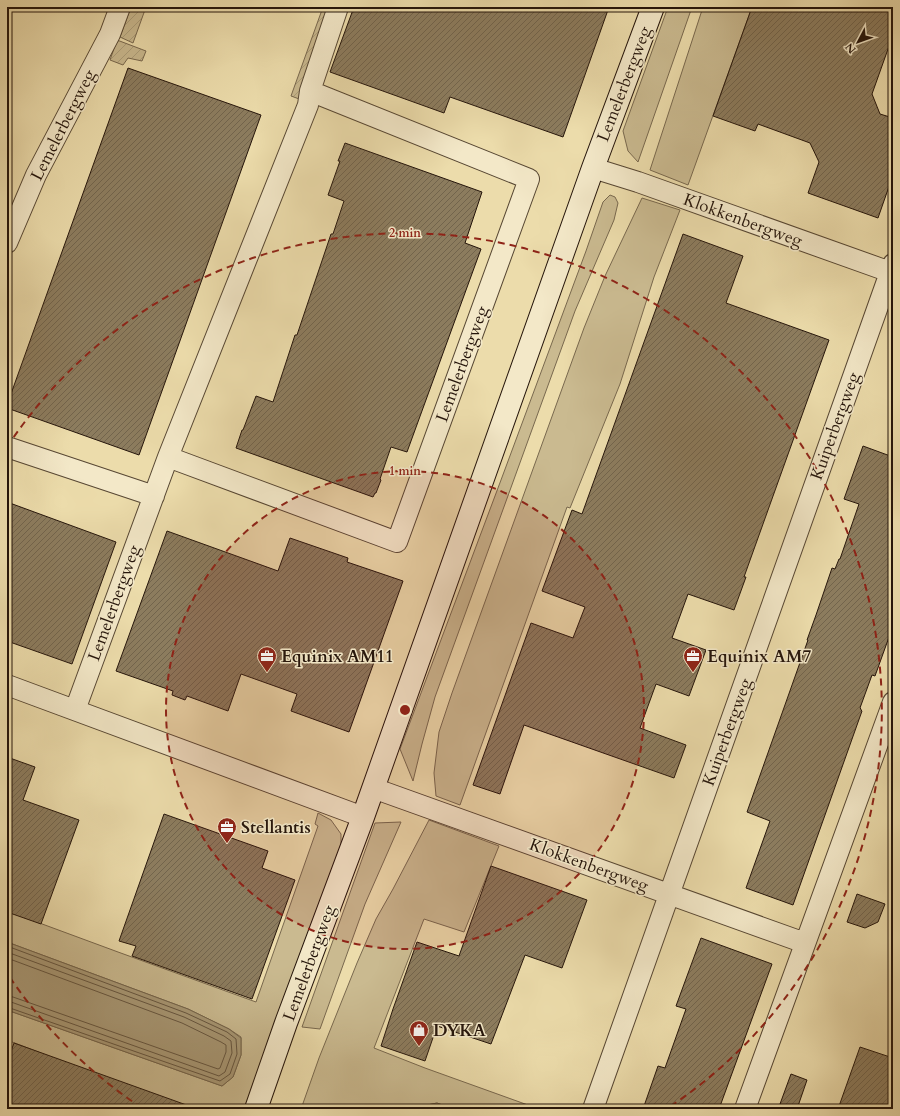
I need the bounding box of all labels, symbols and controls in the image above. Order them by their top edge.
north arrow [838,22,878,62]
street label: Lemelerbergweg [591,23,657,145]
text: N [842,39,860,57]
street label: Lemelerbergweg [25,65,101,184]
street label: Klokkenbergweg [680,188,806,252]
text: 2 min [389,225,421,241]
street label: Lemelerbergweg [430,302,494,425]
street label: Kuiperbergweg [805,368,865,483]
text: 1 min [389,463,421,479]
street label: Lemelerbergweg [82,541,146,664]
office icon: Equinix AM11 [256,645,278,673]
place label: Equinix AM11 [281,645,394,668]
office icon: Equinix AM7 [682,645,704,673]
place label: Equinix AM7 [707,645,811,668]
street label: Kuiperbergweg [697,674,757,789]
centre of rings [398,703,412,717]
office icon: Stellantis [216,816,238,844]
place label: Stellantis [241,816,311,839]
street label: Klokkenbergweg [526,833,652,897]
street label: Lemelerbergweg [277,901,341,1024]
shop icon: DYKA [408,1019,430,1047]
place label: DYKA [433,1019,486,1042]

